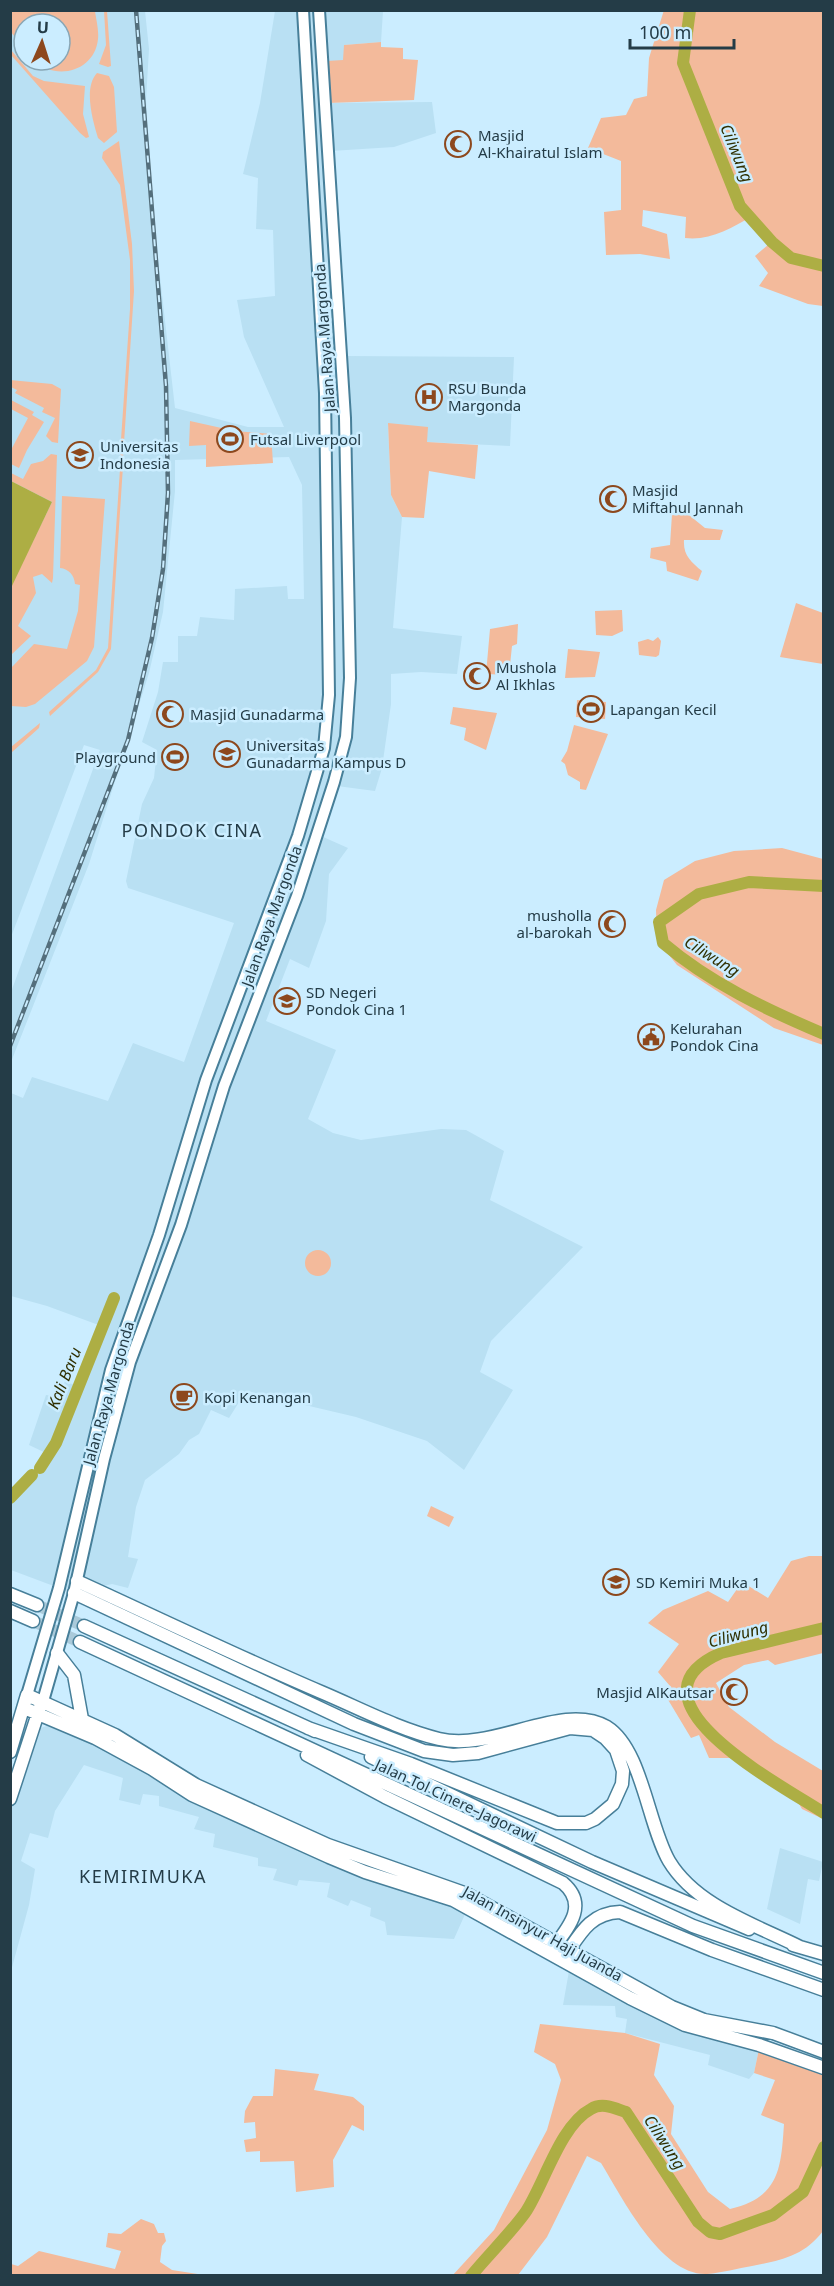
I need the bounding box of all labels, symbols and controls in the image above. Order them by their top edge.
north arrow [12,12,72,72]
scale bar [630,12,734,50]
text: U [36,16,49,38]
text: 100 m [639,20,691,44]
water label: Ciliwung [715,121,759,185]
place label: Masjid Al-Khairatul Islam [478,125,602,162]
mosque icon: Masjid Al-Khairatul Islam [443,129,473,159]
street label: Jalan Raya Margonda [309,263,339,415]
place label: RSU Bunda Margonda [448,378,526,415]
hospital icon: RSU Bunda Margonda [414,382,444,412]
sports icon: Futsal Liverpool [215,424,245,454]
place label: Futsal Liverpool [250,429,361,449]
place label: Universitas Indonesia [100,436,178,473]
school or university icon: Universitas Indonesia [65,440,95,470]
place label: Masjid Miftahul Jannah [632,480,744,517]
mosque icon: Masjid Miftahul Jannah [598,484,628,514]
place label: Mushola Al Ikhlas [496,657,557,694]
mosque icon: Mushola Al Ikhlas [462,661,492,691]
sports icon: Lapangan Kecil [576,694,606,724]
mosque icon: Masjid Gunadarma [155,699,185,729]
place label: Lapangan Kecil [610,699,717,719]
place label: Masjid Gunadarma [190,704,324,724]
place label: Universitas Gunadarma Kampus D [246,735,406,772]
school or university icon: Universitas Gunadarma Kampus D [212,739,242,769]
sports icon: Playground [160,742,190,772]
place label: Playground [75,747,156,767]
district label: PONDOK CINA [122,818,262,842]
street label: Jalan Raya Margonda [235,843,306,991]
place label: musholla al-barokah [517,905,592,942]
mosque icon: musholla al-barokah [597,909,627,939]
water label: Ciliwung [680,930,744,982]
place label: SD Negeri Pondok Cina 1 [306,982,407,1019]
school or university icon: SD Negeri Pondok Cina 1 [272,986,302,1016]
place label: Kelurahan Pondok Cina [670,1018,759,1055]
public building icon: Kelurahan Pondok Cina [636,1022,666,1052]
street label: Jalan Raya Margonda [77,1319,138,1469]
water label: Kali Baru [42,1344,86,1412]
cafe icon: Kopi Kenangan [169,1382,199,1412]
place label: Kopi Kenangan [204,1387,311,1407]
school or university icon: SD Kemiri Muka 1 [601,1567,631,1597]
place label: SD Kemiri Muka 1 [636,1572,760,1592]
water label: Ciliwung [706,1615,770,1653]
mosque icon: Masjid AlKautsar [719,1677,749,1707]
place label: Masjid AlKautsar [596,1682,714,1702]
street label: Jalan Tol Cinere–Jagorawi [370,1753,540,1846]
district label: KEMIRIMUKA [79,1864,207,1888]
street label: Jalan Insinyur Haji Juanda [458,1880,626,1985]
water label: Ciliwung [639,2110,691,2174]

